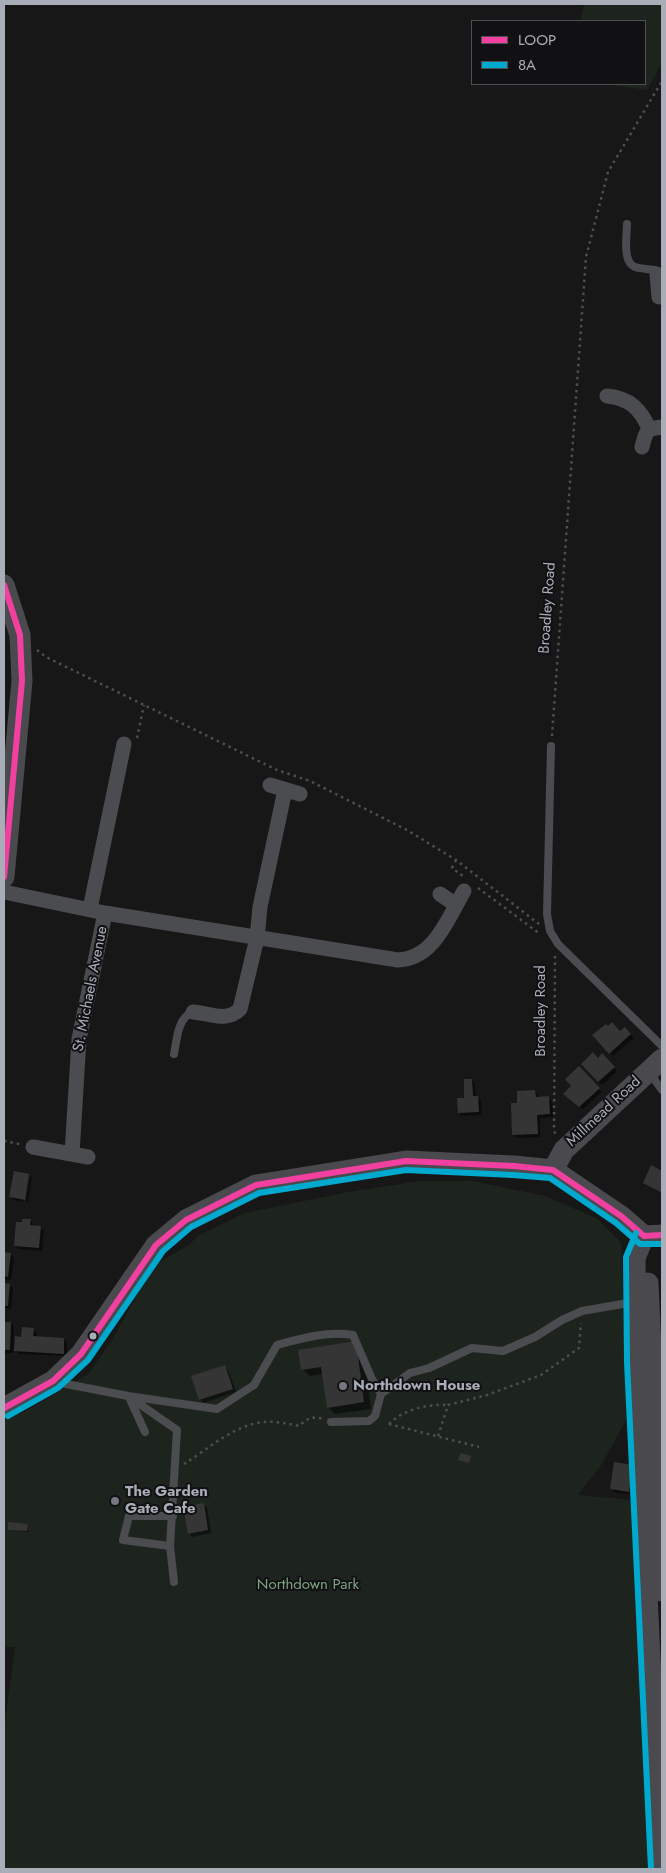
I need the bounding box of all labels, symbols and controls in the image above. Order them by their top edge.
legend [471,20,646,85]
text: LOOP [518,29,556,51]
text: 8A [518,54,536,76]
street label: Broadley Road [536,562,560,654]
street label: St. Michaels Avenue [70,925,112,1053]
street label: Broadley Road [532,965,550,1057]
street label: Millmead Road [563,1073,645,1151]
unlabelled marker [88,1331,98,1341]
place label: Northdown House [353,1377,480,1395]
marker: Northdown House [337,1380,349,1392]
place label: The Garden Gate Cafe [125,1483,208,1518]
marker: The Garden Gate Cafe [109,1495,121,1507]
park label: Northdown Park [257,1576,359,1594]

